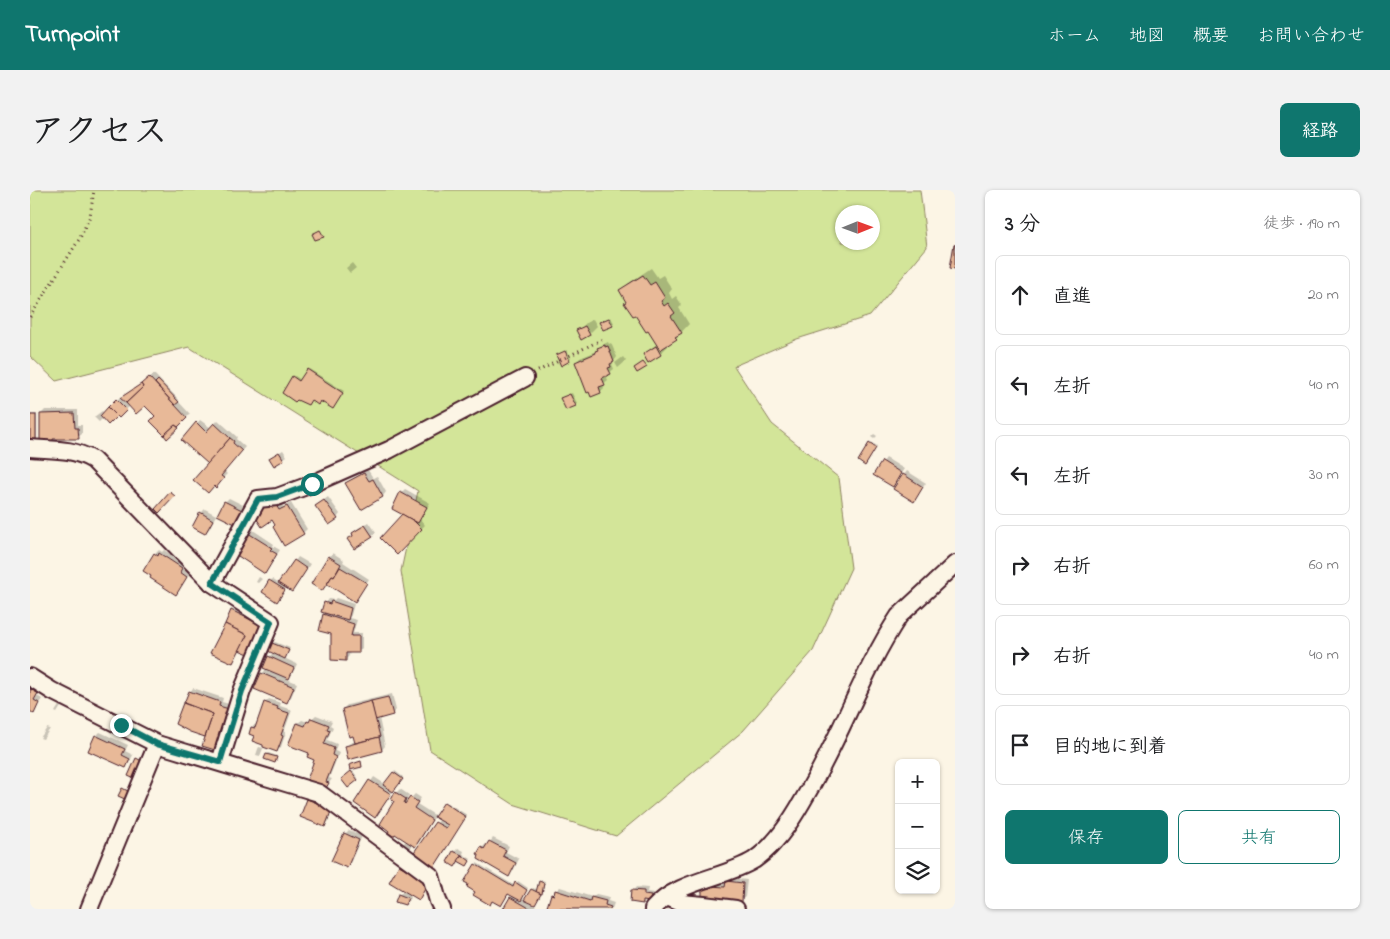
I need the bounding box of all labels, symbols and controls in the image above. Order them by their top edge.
text: Turnpoint [25,18,120,53]
text: ホーム [1048,24,1101,50]
text: 地図 [1129,24,1165,50]
text: 概要 [1193,24,1229,50]
text: お問い合わせ [1257,24,1365,50]
button: 経路 [1280,103,1360,157]
text: アクセス [30,108,168,159]
north arrow [835,205,880,250]
text: 3 分 [1005,210,1040,240]
text: 徒歩 · 190 m [1263,212,1340,236]
icon: ahead [1006,281,1034,309]
text: 20 m [1308,283,1339,307]
text: 直進 [1053,284,1091,311]
icon: left [1006,371,1034,399]
text: 40 m [1309,373,1339,397]
text: 左折 [1053,374,1091,401]
icon: left [1006,461,1034,489]
text: 30 m [1309,463,1339,487]
text: 左折 [1053,464,1091,491]
route start [301,473,324,496]
icon: right [1006,551,1034,579]
text: 60 m [1309,553,1339,577]
text: 右折 [1053,554,1091,581]
icon: right [1006,641,1034,669]
text: 40 m [1309,643,1339,667]
text: 右折 [1053,644,1091,671]
route end [110,714,133,737]
icon: arrive [1006,731,1034,759]
text: 目的地に到着 [1053,734,1167,761]
map controls [895,759,940,894]
button: + [895,759,940,804]
button: − [895,804,940,849]
button: 保存 [1005,810,1168,864]
button: 共有 [1178,810,1340,864]
button: layers [895,849,940,894]

